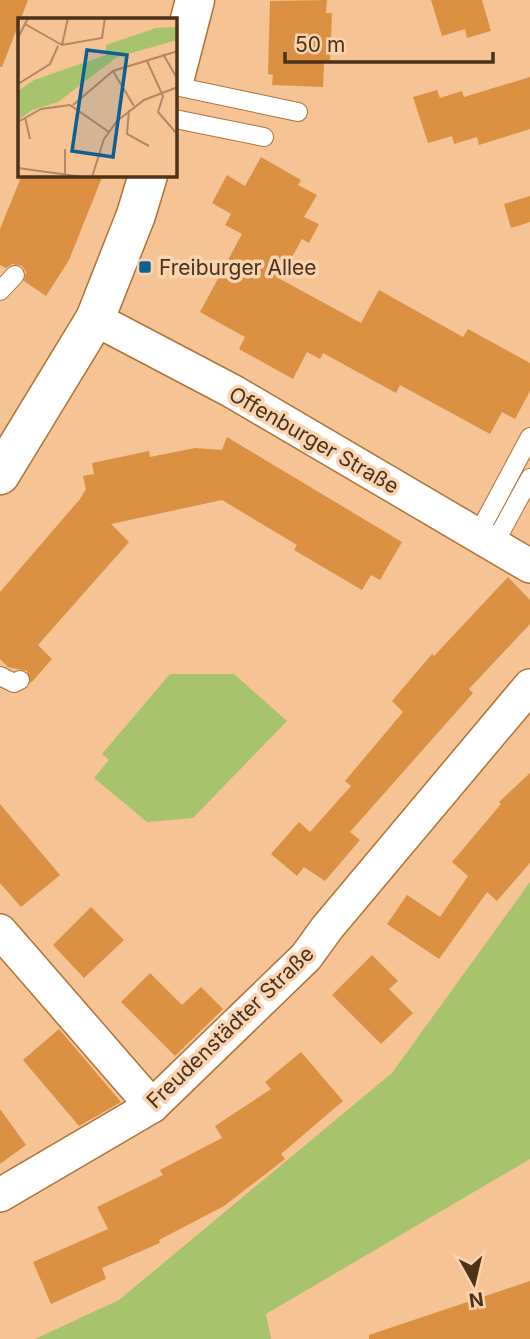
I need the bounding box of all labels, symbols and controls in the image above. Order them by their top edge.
inset map [18,18,177,177]
scale bar [285,21,493,65]
text: 50 m [295,32,345,57]
place label: Freiburger Allee [159,255,317,280]
marker: Freiburger Allee [137,259,153,275]
street label: Offenburger Straße [225,381,403,499]
street label: Freudenstädter Straße [141,941,319,1113]
north arrow [439,1248,509,1318]
text: N [468,1287,485,1312]

